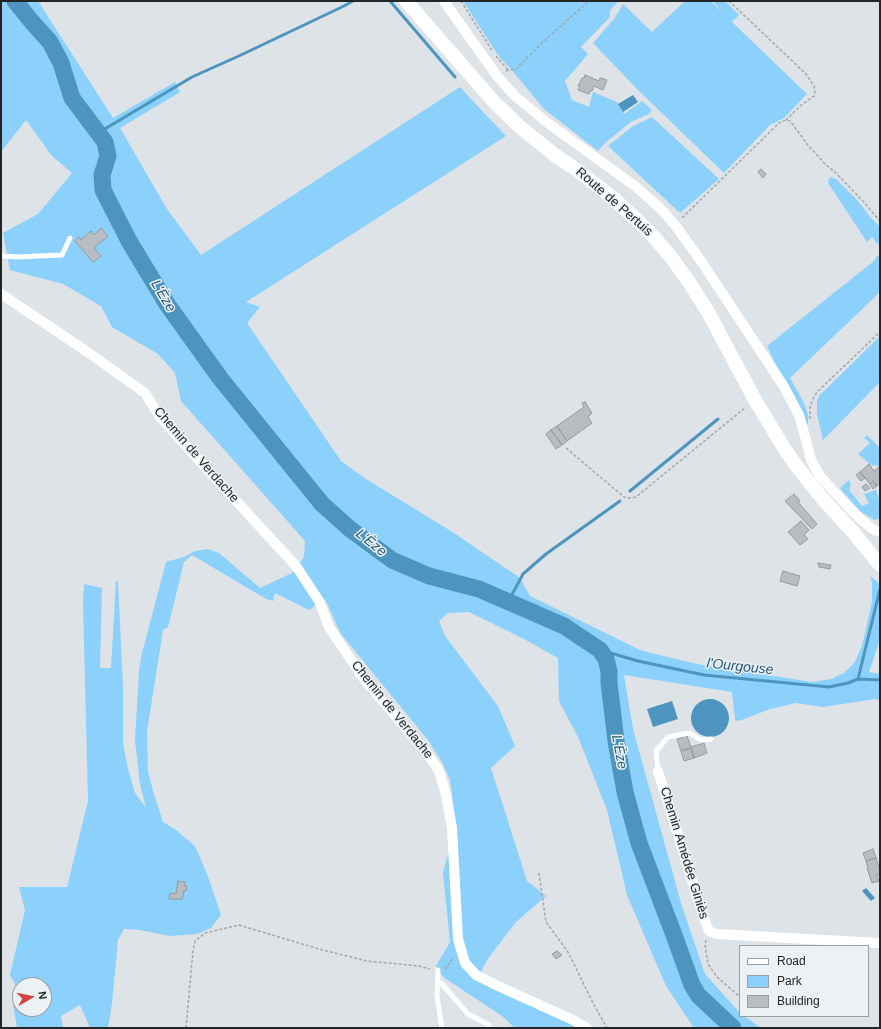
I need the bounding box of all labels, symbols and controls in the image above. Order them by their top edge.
street label: Route de Pertuis [572,164,656,240]
water label: L'Èze [147,277,179,315]
street label: Chemin de Verdache [150,404,242,506]
water label: L'Èze [352,526,390,560]
water label: l'Ourgouse [706,655,774,679]
street label: Chemin de Verdache [348,658,436,762]
water label: L'Èze [607,733,631,771]
street label: Chemin Amédée Giniès [656,785,712,921]
legend [739,945,869,1017]
text: Road [777,954,806,968]
text: Park [777,974,802,988]
north arrow [12,977,52,1017]
text: N [36,990,49,1000]
text: Building [777,994,820,1008]

